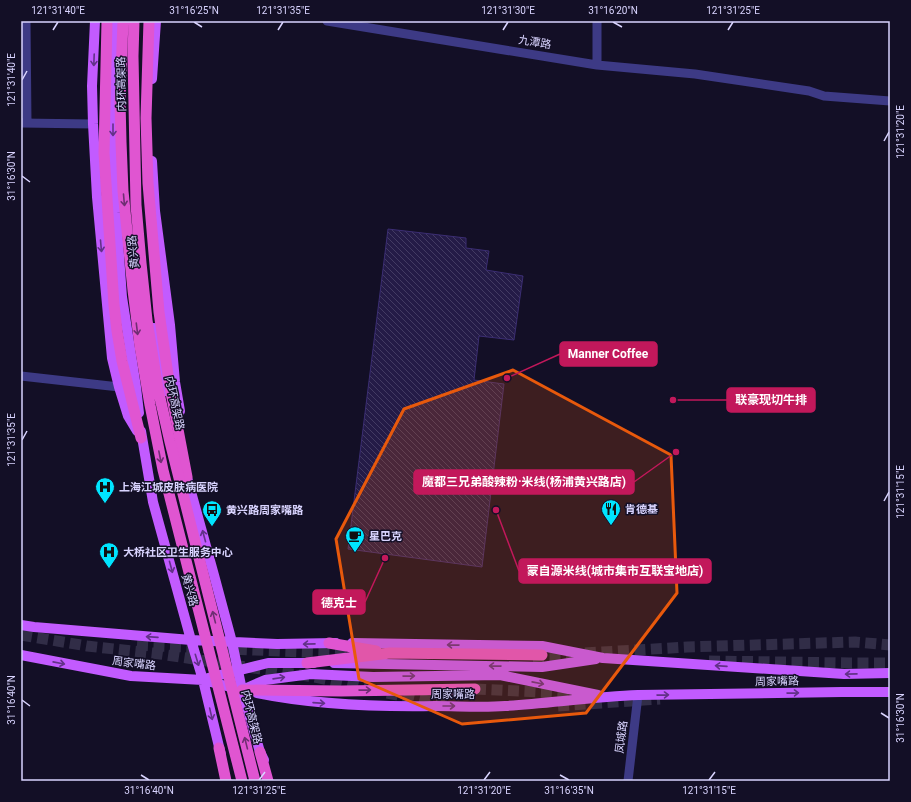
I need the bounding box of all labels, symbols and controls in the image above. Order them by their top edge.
text: 121°31'40"E [31,5,85,16]
text: 31°16'25"N [169,5,219,16]
text: 121°31'35"E [256,5,310,16]
text: 121°31'30"E [481,5,535,16]
text: 31°16'20"N [588,5,638,16]
text: 121°31'25"E [706,5,760,16]
street label: 九潭路 [518,33,552,51]
text: 121°31'40"E [6,53,17,107]
one-way arrow [90,53,97,66]
street label: 内环高架路 [115,56,128,112]
text: 121°31'20"E [895,105,906,159]
one-way arrow [109,123,117,136]
text: 31°16'30"N [6,151,17,201]
one-way arrow [121,193,128,206]
street label: 黄兴路 [125,235,142,269]
one-way arrow [98,239,105,252]
one-way arrow [134,322,141,335]
callout: Manner Coffee [560,342,657,366]
text: Manner Coffee [568,347,649,361]
street label: 内环高架路 [162,375,187,431]
callout: 联豪现切牛排 [727,388,815,412]
text: 联豪现切牛排 [735,393,807,407]
text: 121°31'35"E [6,413,17,467]
one-way arrow [157,450,165,463]
text: 121°31'15"E [895,465,906,519]
callout: 魔都三兄弟酸辣粉·米线(杨浦黄兴路店) [414,470,634,494]
text: 魔都三兄弟酸辣粉·米线(杨浦黄兴路店) [422,475,626,489]
hospital icon: 上海江城皮肤病医院 [94,476,116,504]
place label: 上海江城皮肤病医院 [119,481,218,494]
restaurant icon: 肯德基 [600,498,622,526]
bus stop icon: 黄兴路周家嘴路 [201,499,223,527]
place label: 肯德基 [625,503,658,516]
place label: 黄兴路周家嘴路 [226,504,304,517]
cafe icon: 星巴克 [344,525,366,553]
one-way arrow [200,530,207,543]
place label: 星巴克 [369,530,402,543]
hospital icon: 大桥社区卫生服务中心 [98,541,120,569]
place label: 大桥社区卫生服务中心 [123,546,233,559]
callout: 蒙自源米线(城市集市互联宝地店) [519,559,711,583]
one-way arrow [168,560,175,573]
text: 蒙自源米线(城市集市互联宝地店) [527,564,703,578]
street label: 黄兴路 [179,573,200,608]
callout: 德克士 [313,590,365,614]
text: 德克士 [321,596,357,610]
one-way arrow [210,611,217,624]
one-way arrow [146,634,159,641]
one-way arrow [303,640,316,647]
one-way arrow [447,641,460,649]
one-way arrow [194,653,201,666]
street label: 周家嘴路 [111,654,157,673]
one-way arrow [52,659,65,667]
one-way arrow [489,662,502,670]
one-way arrow [715,663,728,670]
one-way arrow [845,670,858,678]
one-way arrow [402,672,415,680]
one-way arrow [272,674,285,682]
text: 31°16'40"N [6,675,17,725]
street label: 周家嘴路 [755,675,799,688]
one-way arrow [531,679,544,687]
one-way arrow [358,687,371,694]
street label: 周家嘴路 [431,688,475,701]
street label: 内环高架路 [239,689,264,745]
one-way arrow [786,689,799,697]
one-way arrow [656,691,669,699]
text: 31°16'30"N [895,693,906,743]
one-way arrow [312,699,325,706]
one-way arrow [442,702,455,710]
one-way arrow [207,707,215,720]
street label: 凤城路 [613,720,630,754]
one-way arrow [241,737,249,750]
text: 31°16'40"N [124,785,174,796]
text: 121°31'25"E [232,785,286,796]
text: 121°31'20"E [457,785,511,796]
text: 31°16'35"N [544,785,594,796]
text: 121°31'15"E [682,785,736,796]

